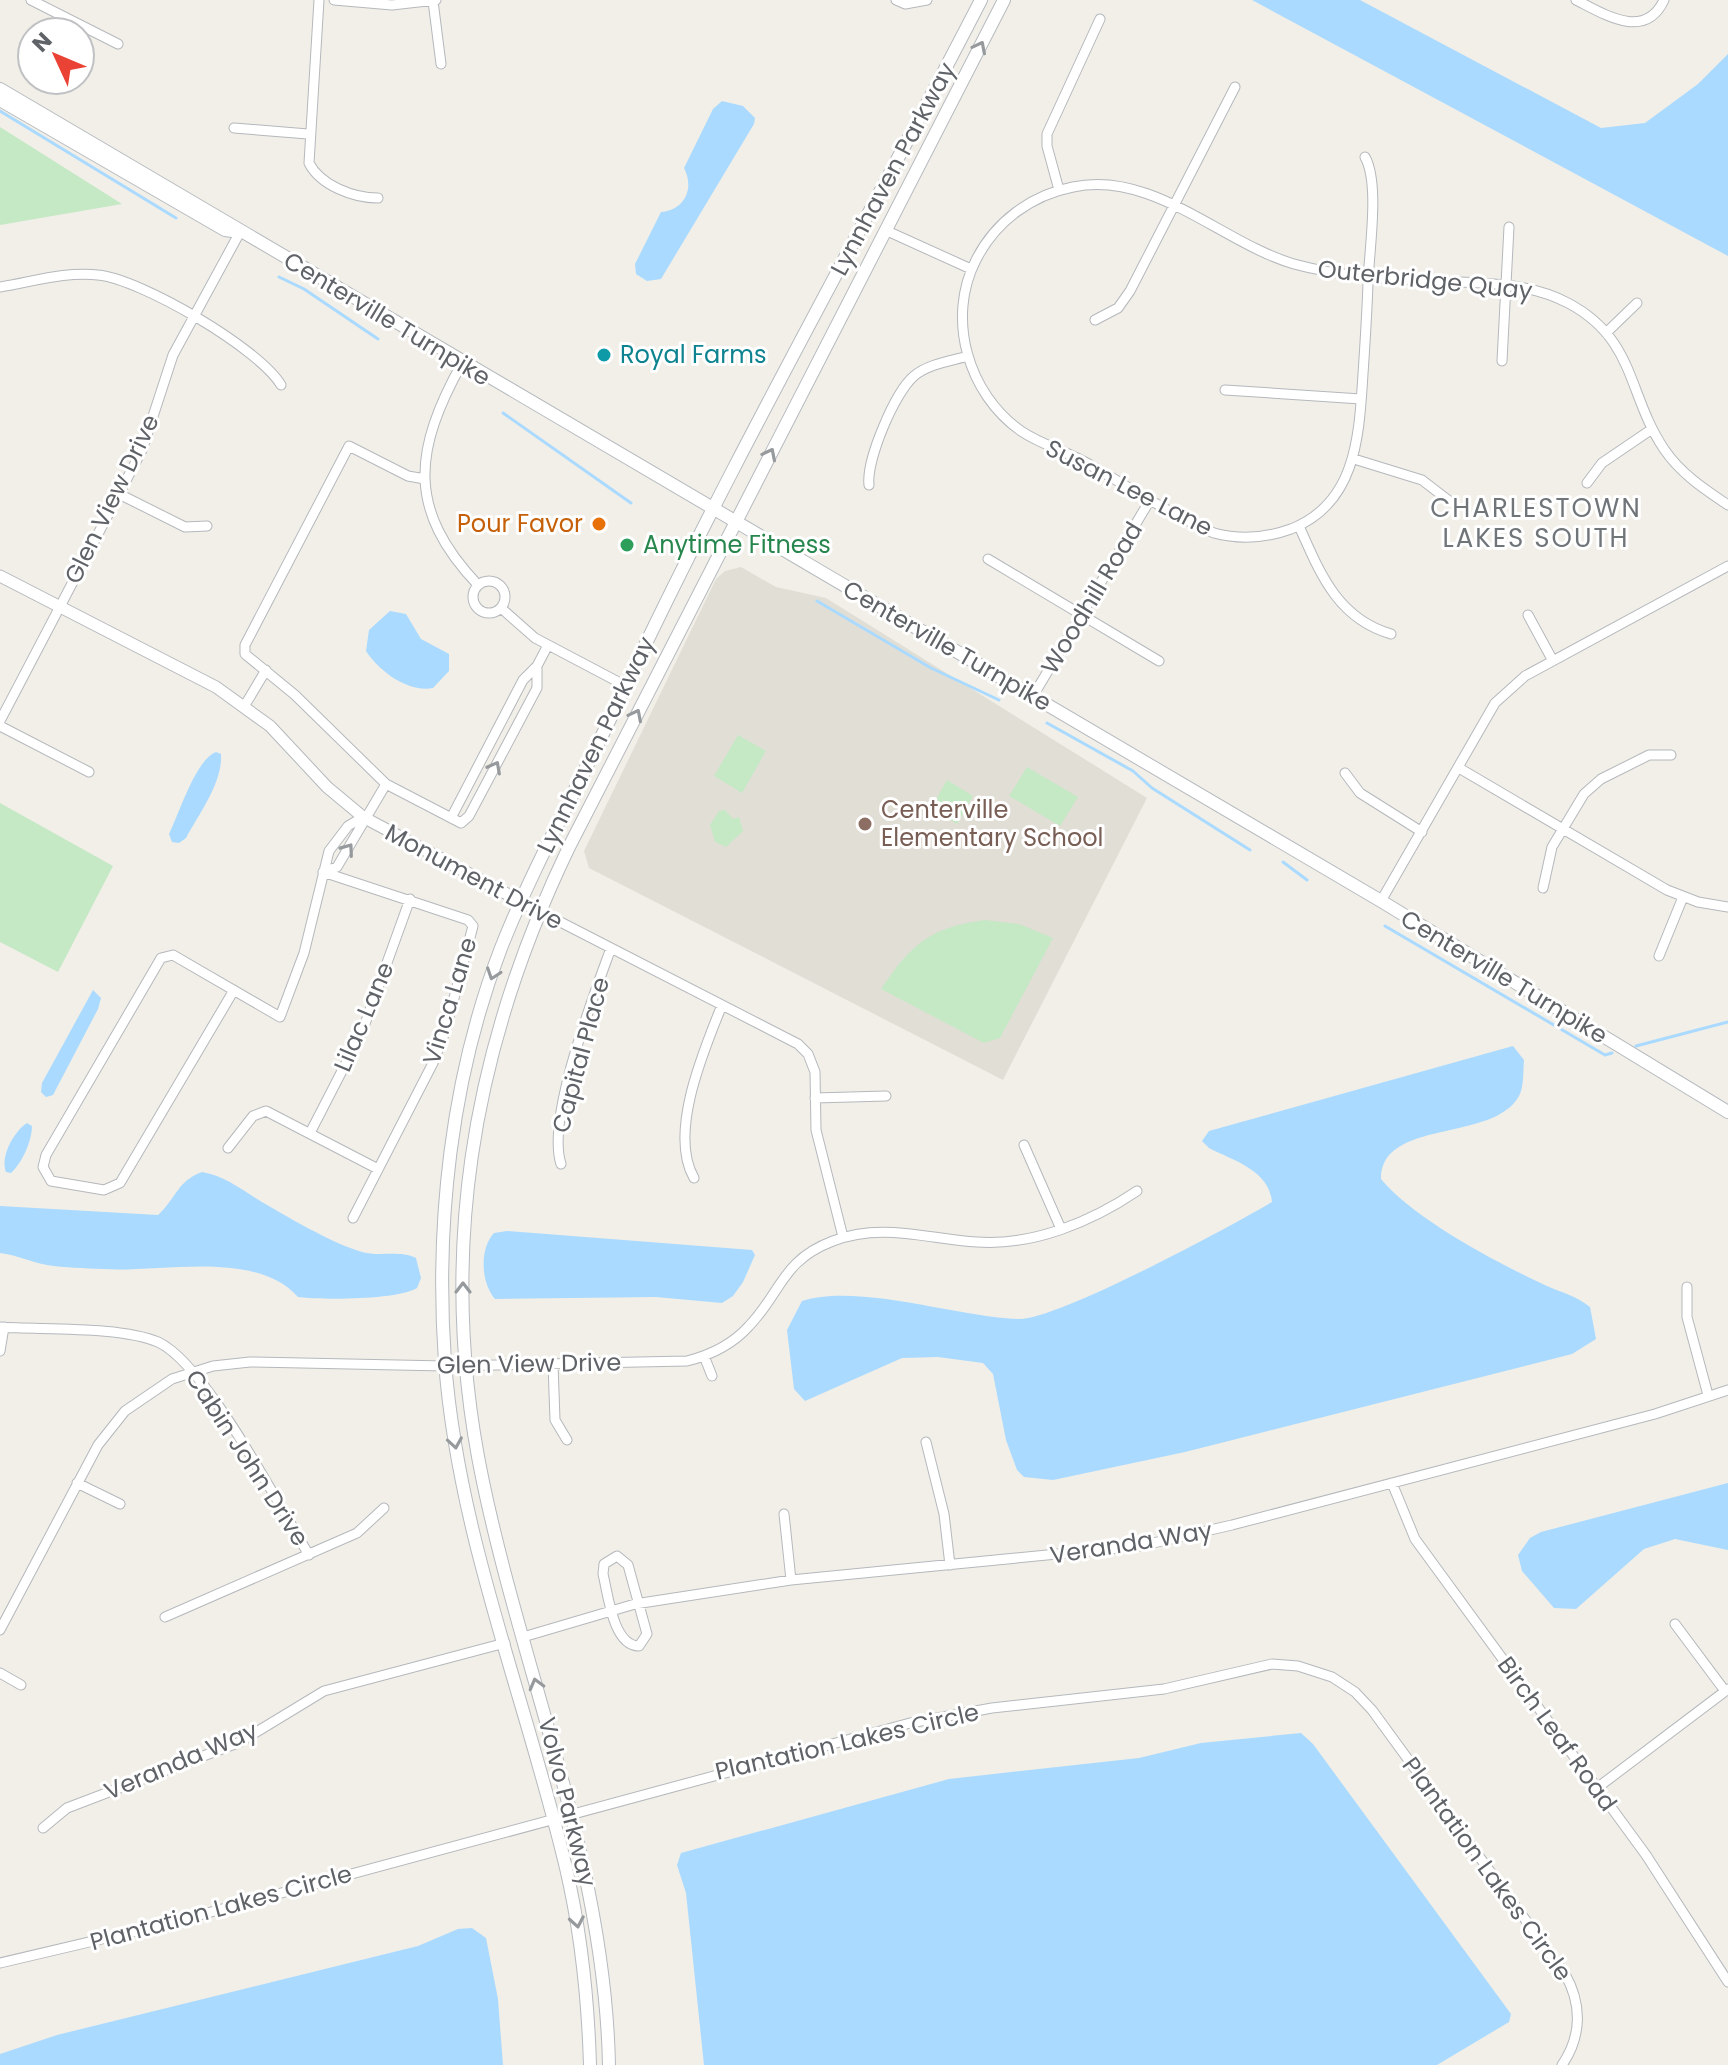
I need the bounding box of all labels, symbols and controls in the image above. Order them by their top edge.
north arrow [16,16,96,96]
text: N [25,26,59,59]
one-way arrow [970,40,985,55]
street label: Lynnhaven Parkway [822,56,963,281]
street label: Centerville Turnpike [278,244,497,393]
street label: Outerbridge Quay [1316,252,1534,307]
place label: Royal Farms [620,338,767,371]
marker: Royal Farms [595,346,613,364]
street label: Glen View Drive [56,409,167,589]
street label: Susan Lee Lane [1040,431,1218,544]
one-way arrow [761,447,776,462]
district label: CHARLESTOWN LAKES SOUTH [1430,490,1642,556]
place label: Pour Favor [457,507,583,540]
marker: Pour Favor [590,515,608,533]
street label: Woodhill Road [1033,515,1150,680]
place label: Anytime Fitness [643,528,831,561]
marker: Anytime Fitness [618,536,636,554]
street label: Centerville Turnpike [837,572,1058,719]
street label: Lynnhaven Parkway [529,631,663,859]
one-way arrow [627,709,642,724]
one-way arrow [485,760,500,775]
place label: Centerville Elementary School [881,793,1104,854]
marker: Centerville Elementary School [856,815,874,833]
street label: Monument Drive [380,816,569,937]
one-way arrow [338,843,353,858]
street label: Centerville Turnpike [1395,902,1614,1051]
street label: Vinca Lane [415,933,485,1069]
street label: Lilac Lane [326,957,401,1077]
one-way arrow [486,966,502,980]
street label: Capital Place [544,974,617,1136]
one-way arrow [454,1281,472,1294]
street label: Glen View Drive [436,1345,622,1382]
street label: Cabin John Drive [178,1363,317,1552]
one-way arrow [446,1436,463,1450]
street label: Veranda Way [1048,1513,1215,1572]
street label: Birch Leaf Road [1490,1650,1625,1818]
one-way arrow [529,1678,545,1692]
street label: Plantation Lakes Circle [712,1695,982,1788]
street label: Veranda Way [99,1713,263,1808]
street label: Volvo Parkway [530,1714,605,1891]
street label: Plantation Lakes Circle [1395,1750,1580,1987]
street label: Plantation Lakes Circle [86,1857,355,1958]
one-way arrow [567,1916,584,1929]

